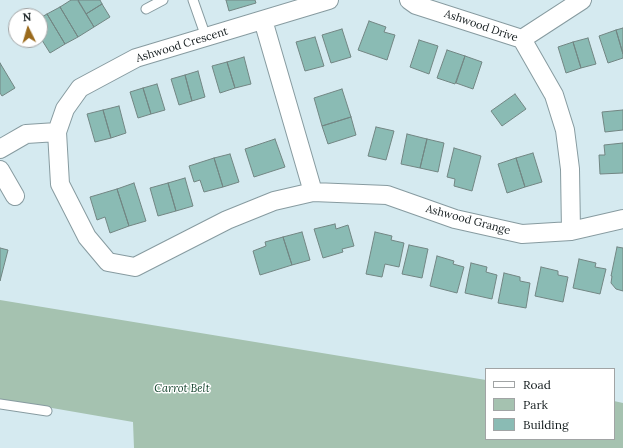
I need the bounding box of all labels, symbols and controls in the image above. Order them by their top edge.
street label: Ashwood Drive [442,7,520,45]
north arrow [8,8,48,48]
text: N [22,10,32,24]
street label: Ashwood Crescent [134,25,230,65]
street label: Ashwood Grange [424,202,512,238]
legend [485,368,615,440]
text: Road [523,377,551,392]
park label: Carrot Belt [154,382,210,396]
text: Park [523,397,548,412]
text: Building [523,417,569,432]

